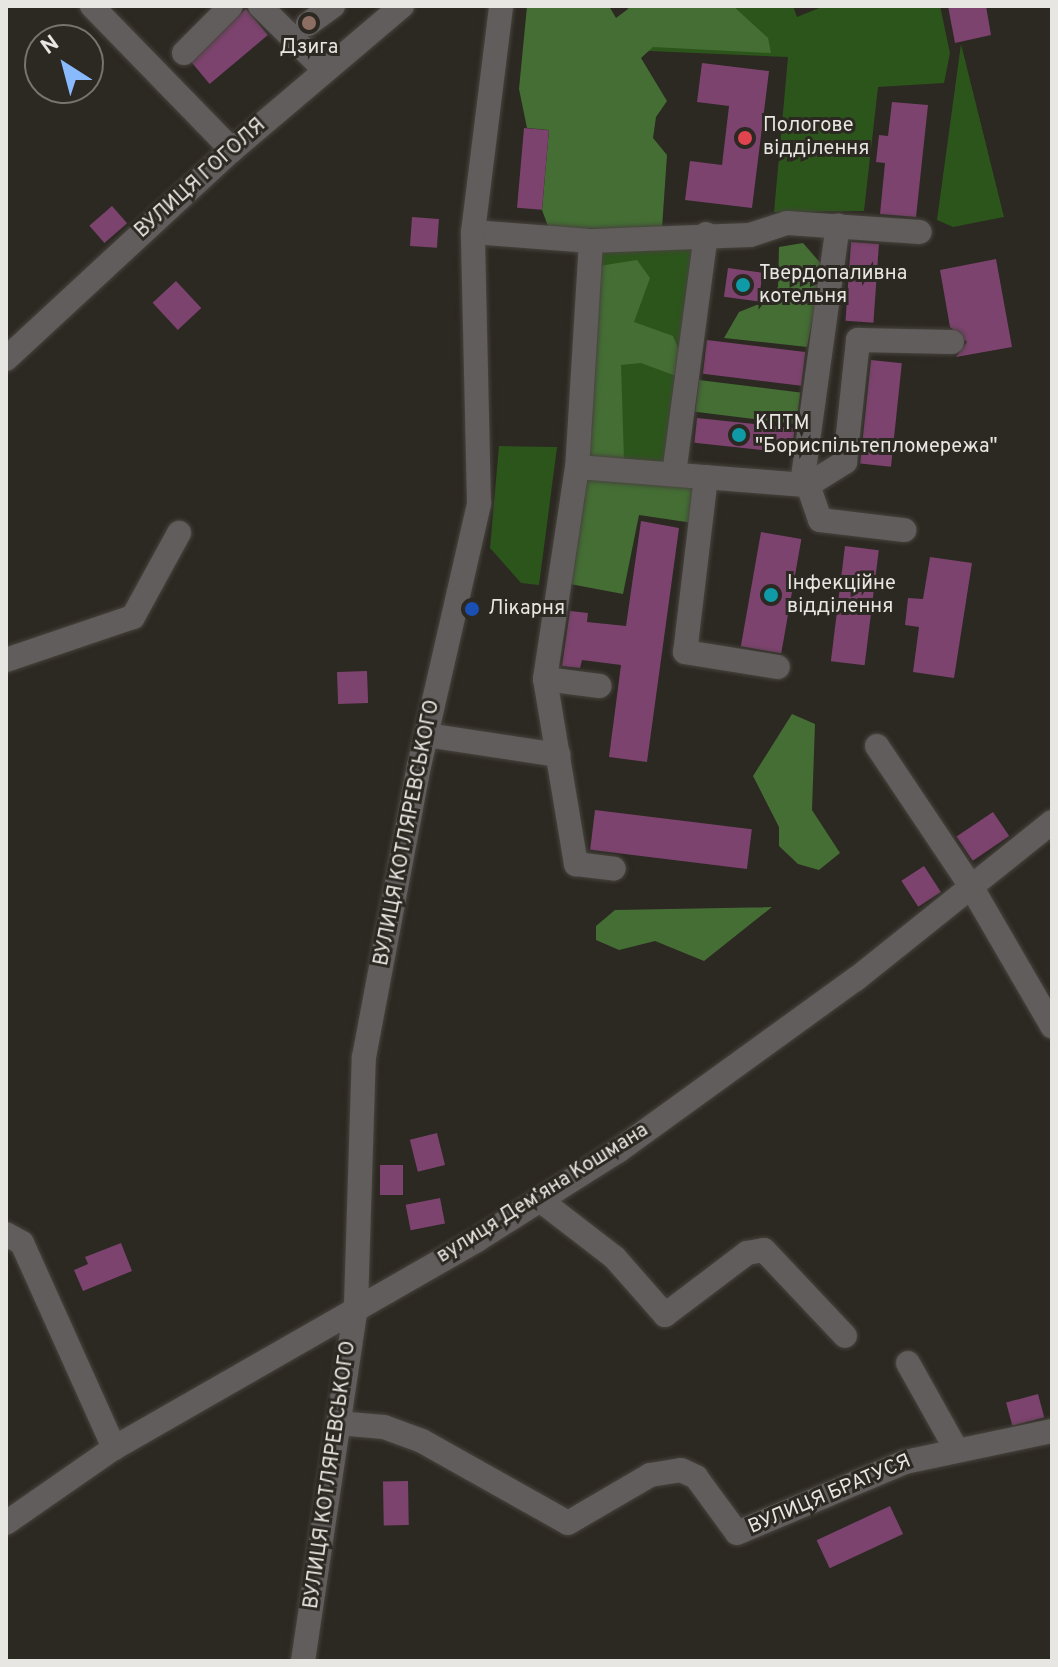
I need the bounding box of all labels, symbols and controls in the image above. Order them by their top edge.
marker: Дзига [300,14,318,32]
north arrow [24,24,104,104]
text: N [36,30,65,61]
place label: Дзига [280,36,338,60]
street label: ВУЛИЦЯ ГОГОЛЯ [131,114,271,244]
place label: Пологове відділення [763,114,869,161]
marker: Пологове відділення [734,127,756,149]
place label: Твердопаливна котельня [759,262,907,309]
marker: Твердопаливна котельня [734,276,752,294]
place label: КПТМ "Бориспільтепломережа" [755,412,997,459]
marker: КПТМ "Бориспільтепломережа" [730,426,748,444]
place label: Інфекційне відділення [787,572,896,619]
marker: Інфекційне відділення [762,586,780,604]
place label: Лікарня [488,597,565,621]
marker: Лікарня [463,600,481,618]
street label: ВУЛИЦЯ КОТЛЯРЕВСЬКОГО [370,698,446,968]
street label: вулиця Демʼяна Кошмана [433,1119,653,1269]
street label: ВУЛИЦЯ КОТЛЯРЕВСЬКОГО [300,1339,362,1611]
street label: ВУЛИЦЯ БРАТУСЯ [745,1450,915,1540]

